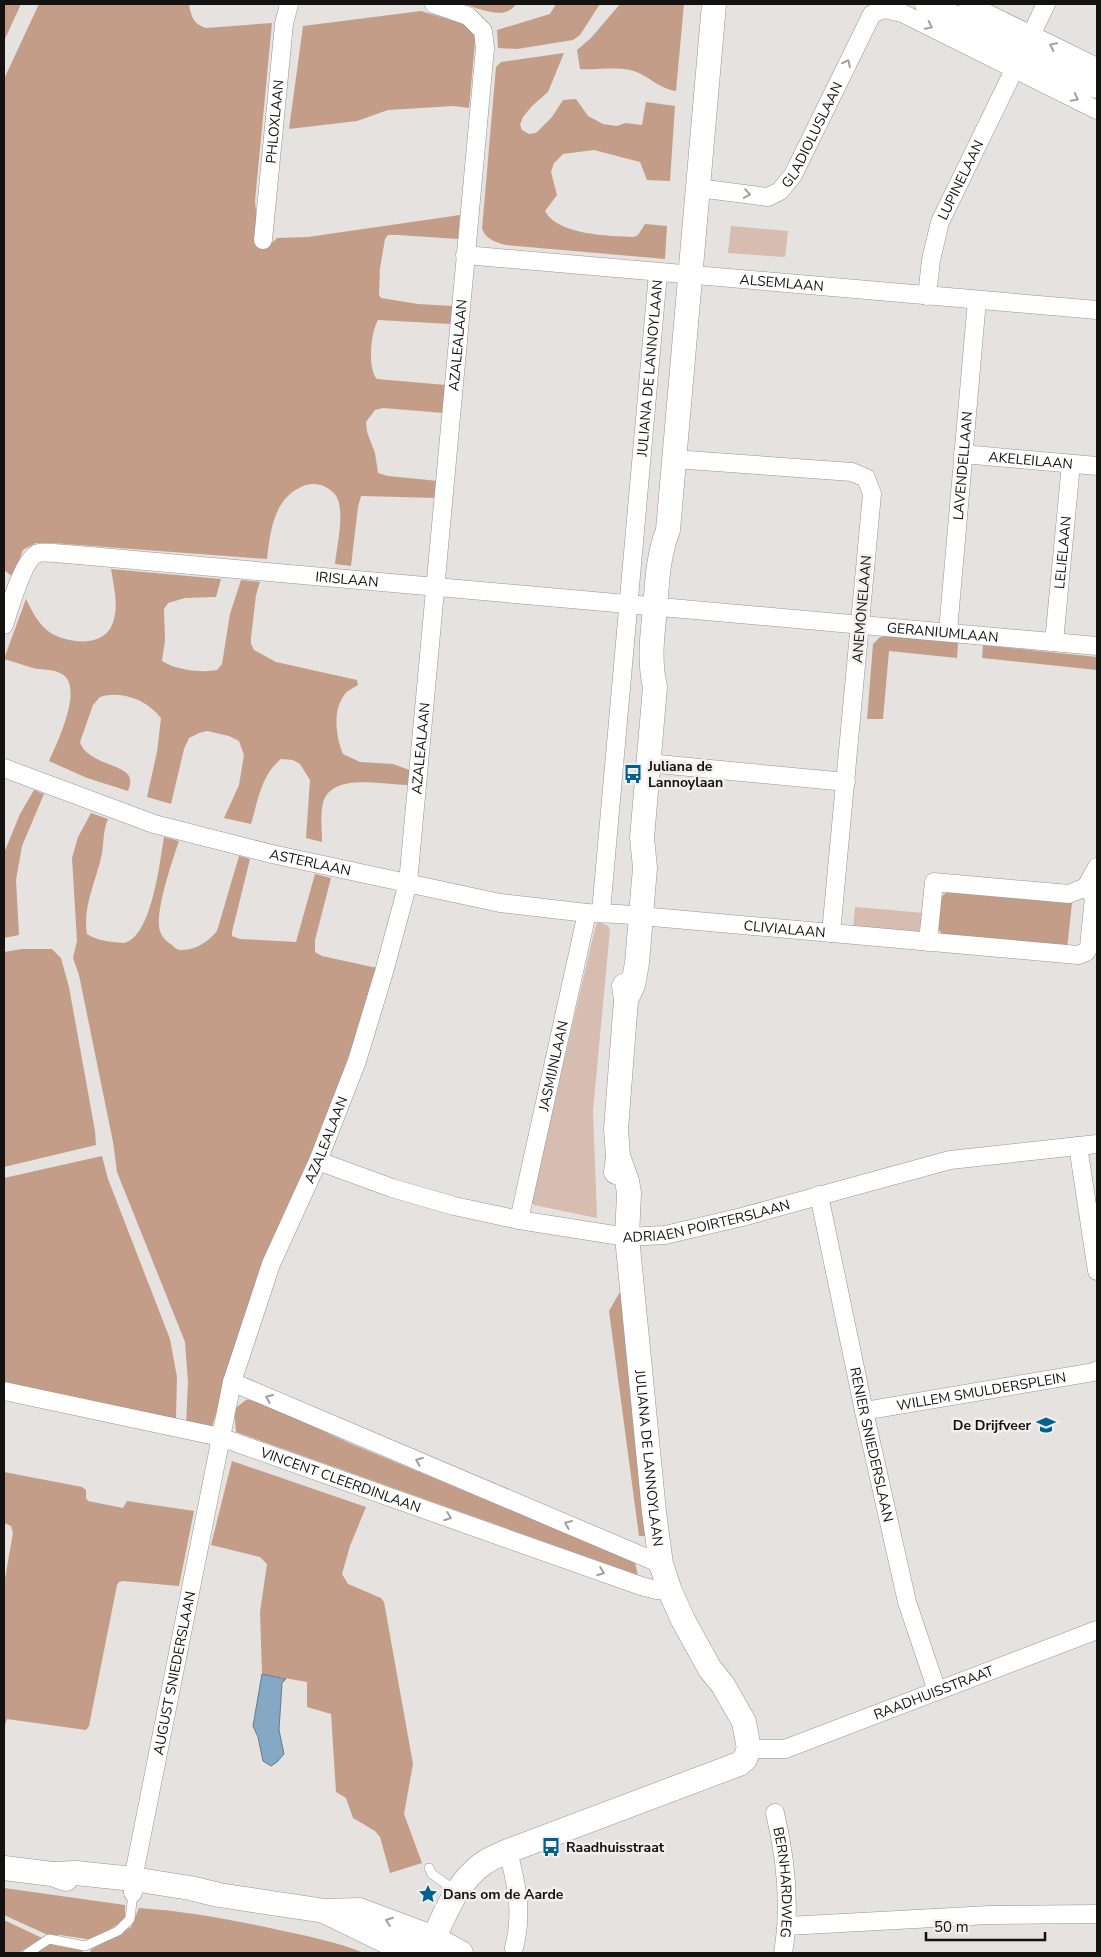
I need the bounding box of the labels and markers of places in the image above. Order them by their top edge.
place label: Juliana de Lannoylaan [647,757,723,792]
bus stop icon: Juliana de Lannoylaan [622,763,644,785]
school or university icon: De Drijfveer [1035,1414,1057,1436]
place label: De Drijfveer [953,1416,1032,1435]
bus stop icon: Raadhuisstraat [540,1836,562,1858]
place label: Raadhuisstraat [566,1838,665,1857]
place icon: Dans om de Aarde [417,1883,439,1905]
place label: Dans om de Aarde [443,1885,564,1904]

